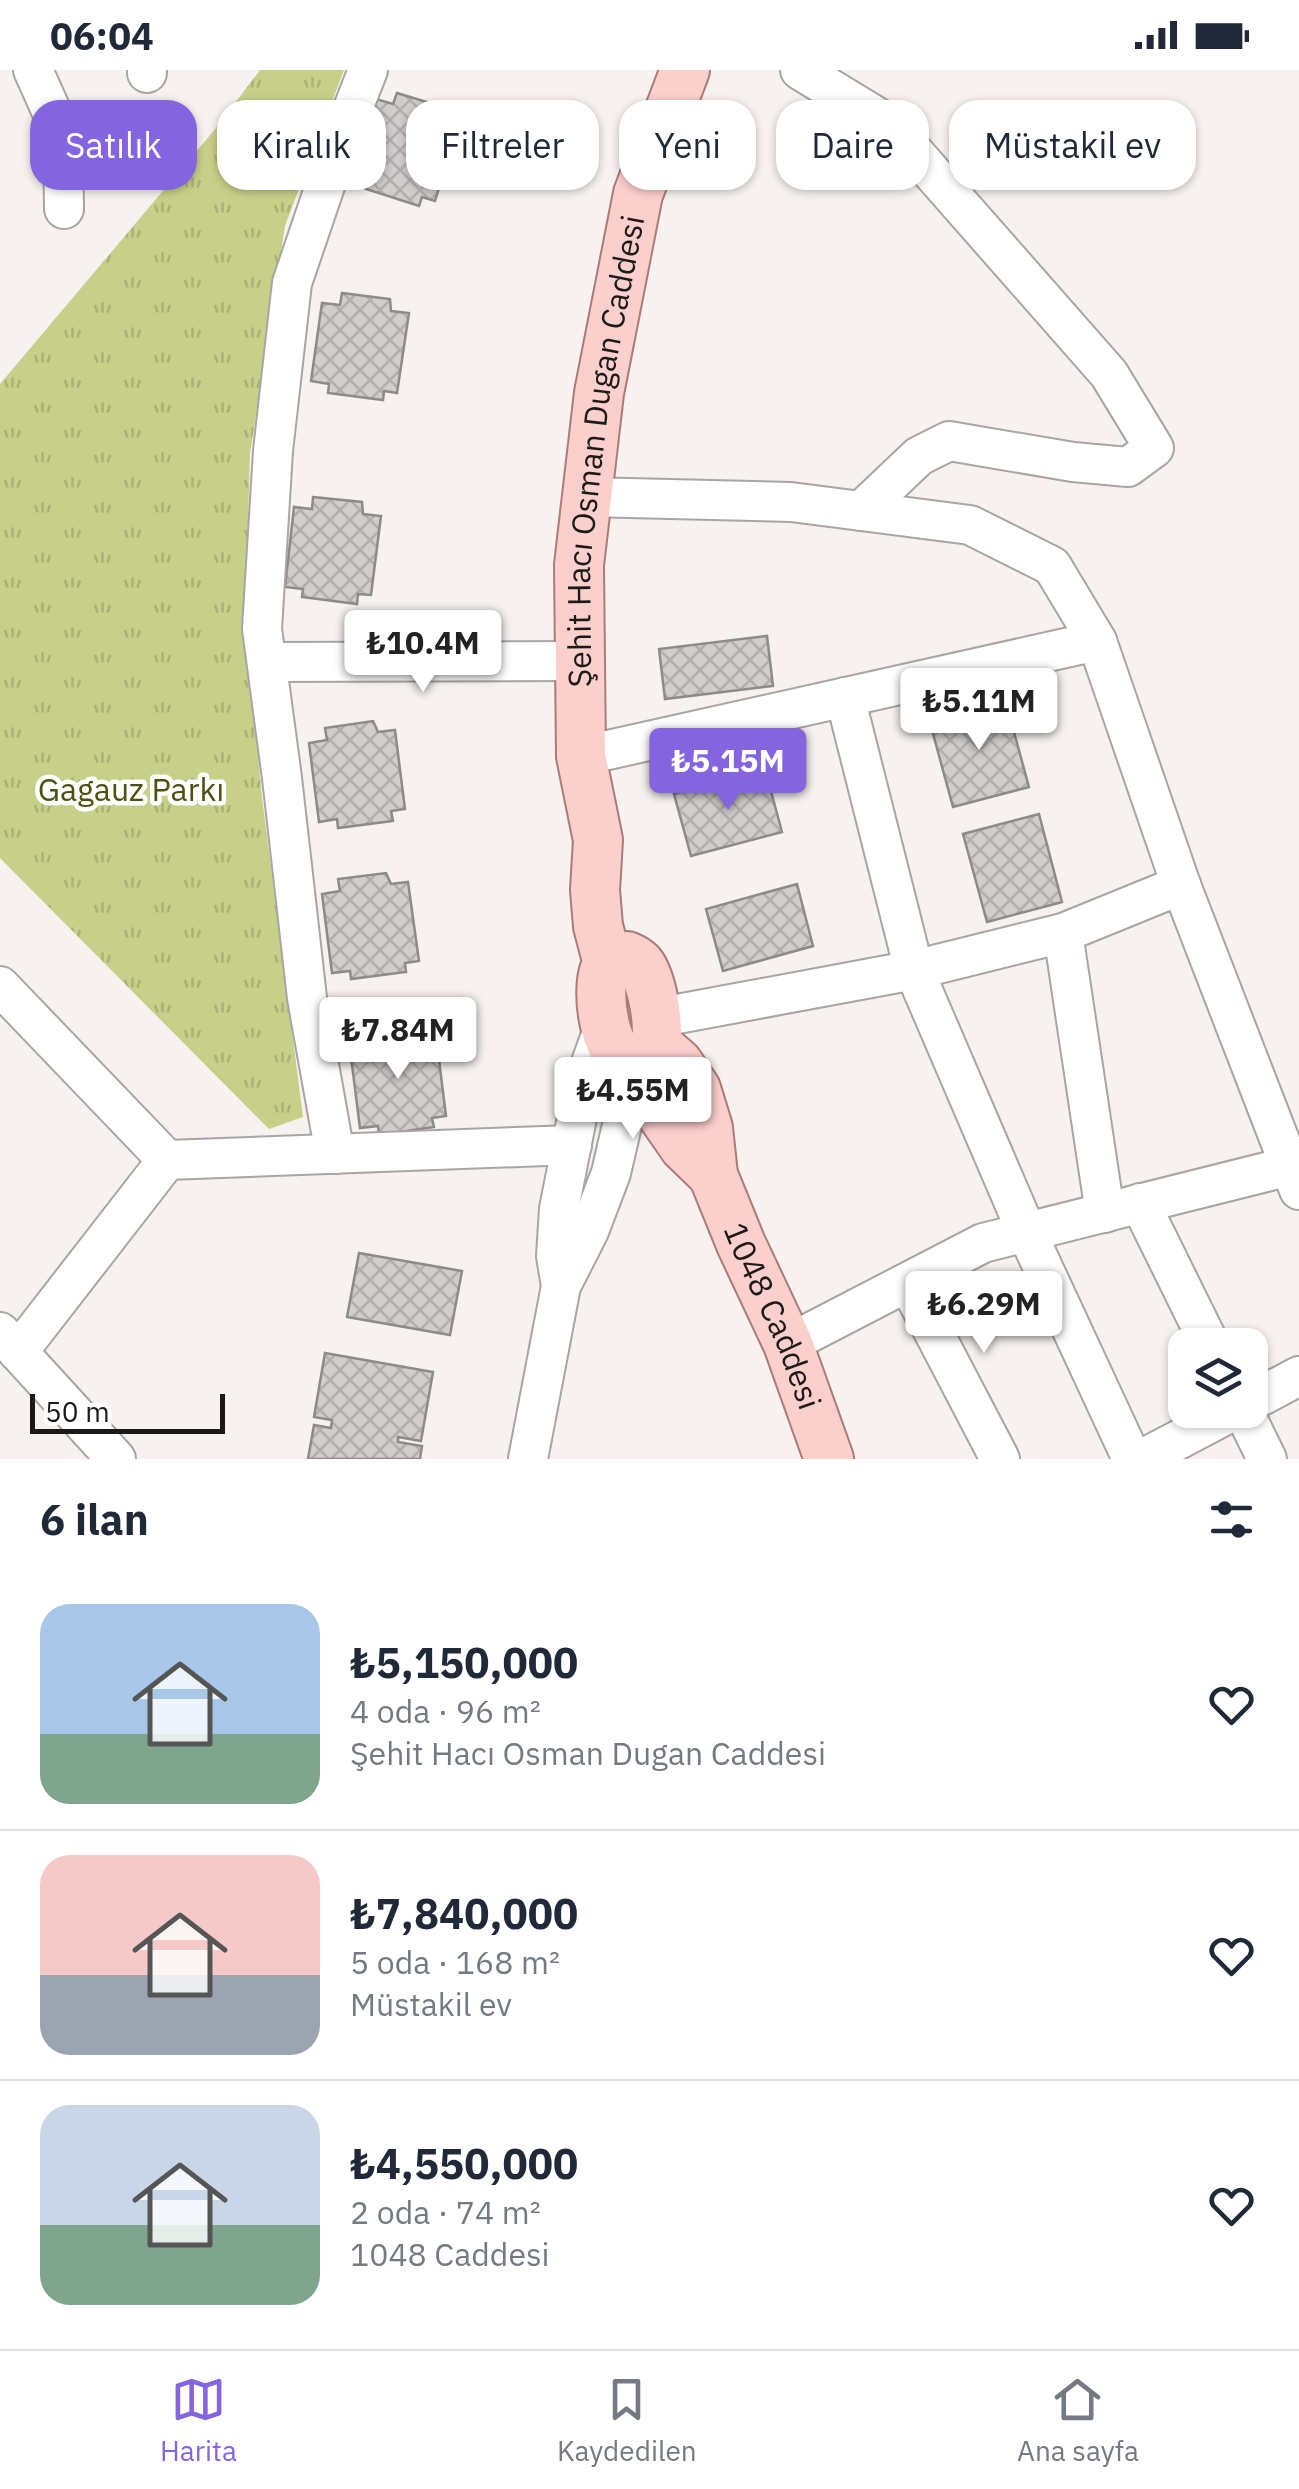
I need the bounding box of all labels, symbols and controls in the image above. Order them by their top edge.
text: 06:04 [50,11,154,60]
chip: Satılık [30,100,197,190]
chip: Kiralık [217,100,386,190]
chip: Filtreler [406,100,599,190]
chip: Yeni [619,100,756,190]
chip: Daire [776,100,929,190]
chip: Müstakil ev [949,100,1196,190]
street label: Şehit Hacı Osman Dugan Caddesi [557,211,653,688]
pin: ₺10.4M [342,610,504,695]
text: ₺10.4M [366,621,480,663]
pin: ₺5.11M [898,668,1060,753]
text: ₺5.11M [922,679,1036,721]
pin: ₺5.15M [647,728,809,813]
text: ₺5.15M [671,739,785,781]
park label: Gagauz Parkı [38,768,224,810]
pin: ₺7.84M [317,997,479,1082]
text: ₺7.84M [341,1008,455,1050]
pin: ₺4.55M [552,1057,714,1142]
text: ₺4.55M [576,1068,690,1110]
street label: 1048 Caddesi [715,1216,832,1415]
pin: ₺6.29M [903,1271,1065,1356]
text: ₺6.29M [927,1282,1041,1324]
map controls [1168,1328,1268,1428]
button: layers [1168,1328,1268,1428]
scale bar [30,1389,225,1434]
text: 50 m [45,1393,110,1430]
text: 6 ilan [40,1492,149,1547]
icon: filters [1204,1492,1259,1547]
text: ₺5,150,000 [350,1635,578,1690]
icon: home [120,1644,240,1764]
icon: heart [1204,1677,1259,1732]
text: 4 oda · 96 m² [350,1690,541,1732]
text: Şehit Hacı Osman Dugan Caddesi [350,1732,826,1774]
text: ₺7,840,000 [350,1886,578,1941]
icon: home [120,1895,240,2015]
icon: heart [1204,1928,1259,1983]
text: 5 oda · 168 m² [350,1941,560,1983]
text: Müstakil ev [350,1983,512,2025]
text: ₺4,550,000 [350,2136,578,2191]
icon: home [120,2145,240,2265]
icon: heart [1204,2178,1259,2233]
text: 2 oda · 74 m² [350,2191,541,2233]
text: 1048 Caddesi [350,2233,550,2275]
tab: Harita [160,2372,237,2469]
tab: Kaydedilen [557,2372,697,2469]
tab: Ana sayfa [1017,2372,1139,2469]

